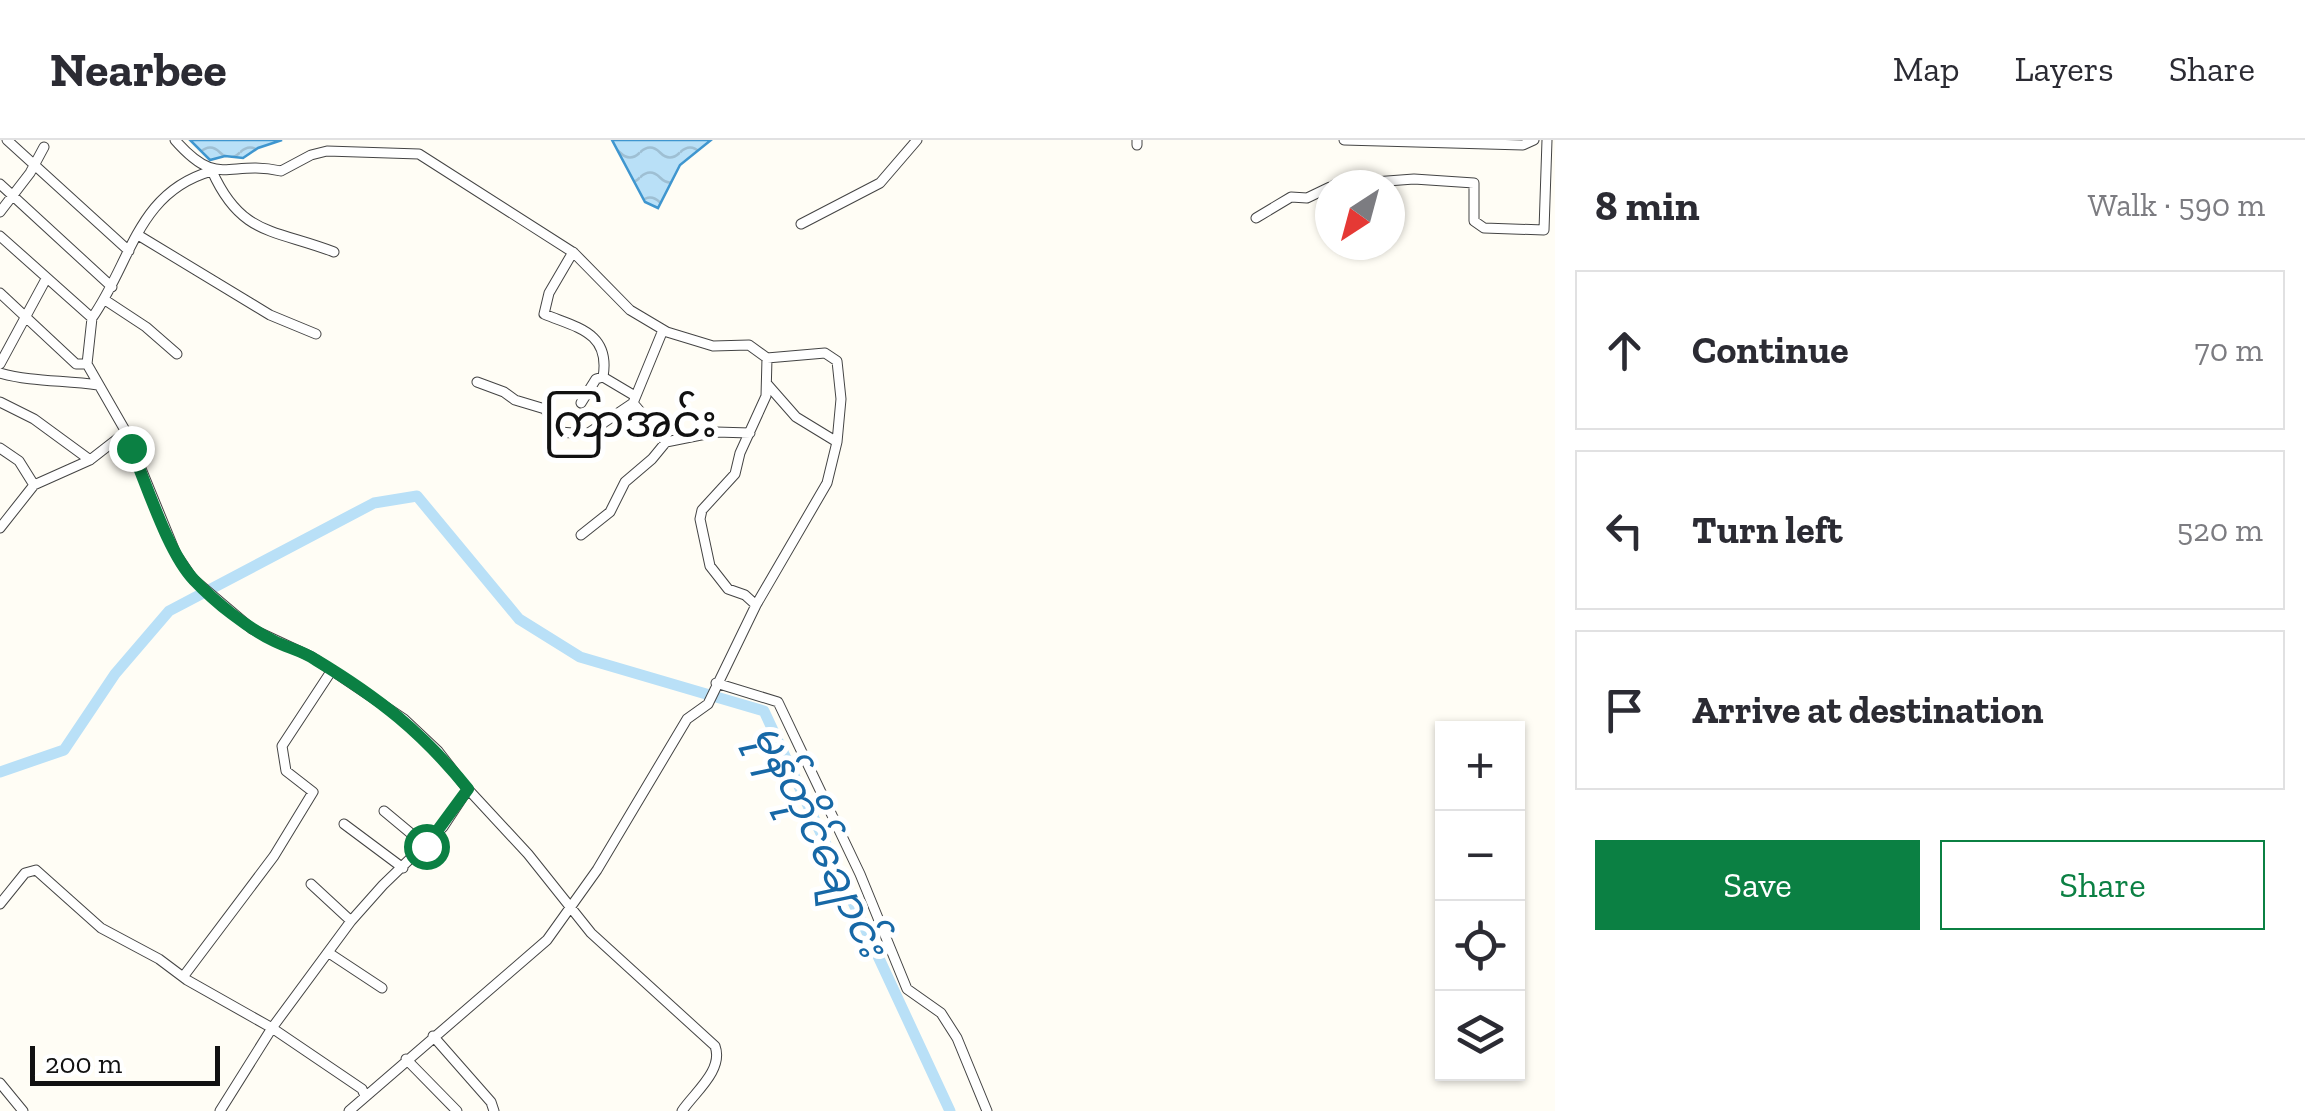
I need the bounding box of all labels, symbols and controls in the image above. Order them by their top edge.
text: Nearbee [50,41,227,98]
text: Map [1893,48,1960,90]
text: Layers [2015,48,2114,90]
text: Share [2169,48,2255,90]
north arrow [1315,170,1405,260]
text: 8 min [1595,180,1700,231]
text: Walk · 590 m [2088,186,2265,224]
icon: ahead [1597,323,1652,378]
text: Continue [1692,327,1849,373]
text: 70 m [2195,331,2263,369]
district label: ကြာအင်း [543,390,717,458]
route end [109,426,155,472]
icon: left [1597,503,1652,558]
text: Turn left [1692,507,1843,553]
text: 520 m [2177,511,2263,549]
icon: arrive [1597,683,1652,738]
text: Arrive at destination [1692,687,2043,733]
water label: မုန်တိုင်ချောင်း [735,714,903,971]
map controls [1435,721,1525,1081]
button: + [1435,721,1525,811]
button: − [1435,811,1525,901]
route start [404,824,450,870]
button: Save [1595,840,1920,930]
button: Share [1940,840,2265,930]
button: locate [1435,901,1525,991]
button: layers [1435,991,1525,1081]
scale bar [30,1041,220,1086]
text: 200 m [45,1047,122,1080]

